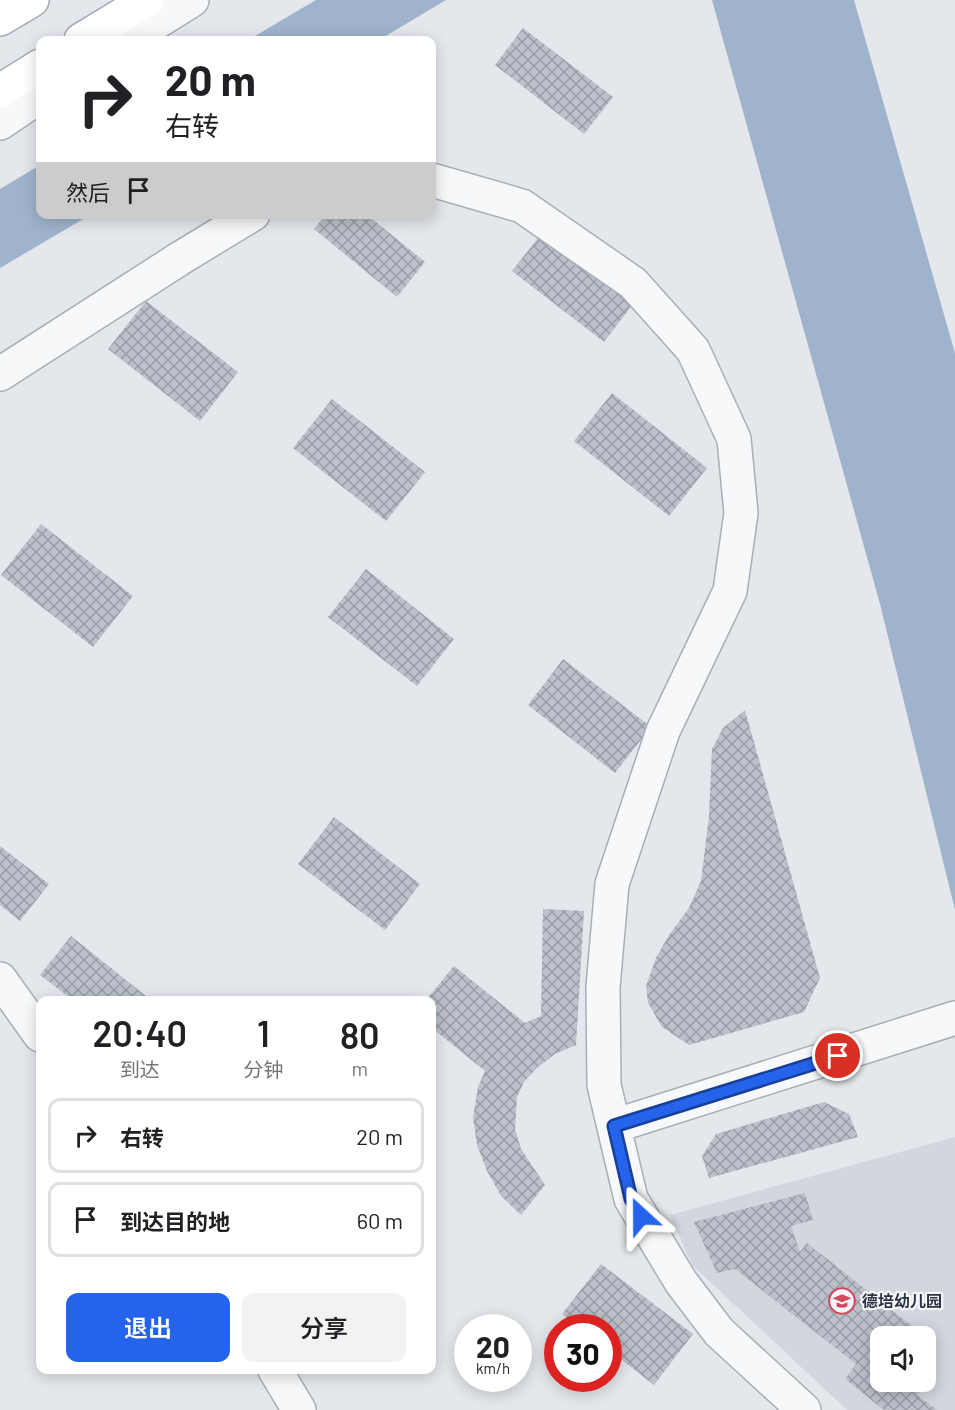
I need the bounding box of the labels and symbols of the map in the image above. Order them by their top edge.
pin [812,1030,863,1081]
position arrow [609,1184,673,1248]
school or university icon: 德培幼儿园 [827,1286,857,1316]
place label: 德培幼儿园 [862,1291,942,1310]
speed limit sign: 30 [544,1314,622,1392]

